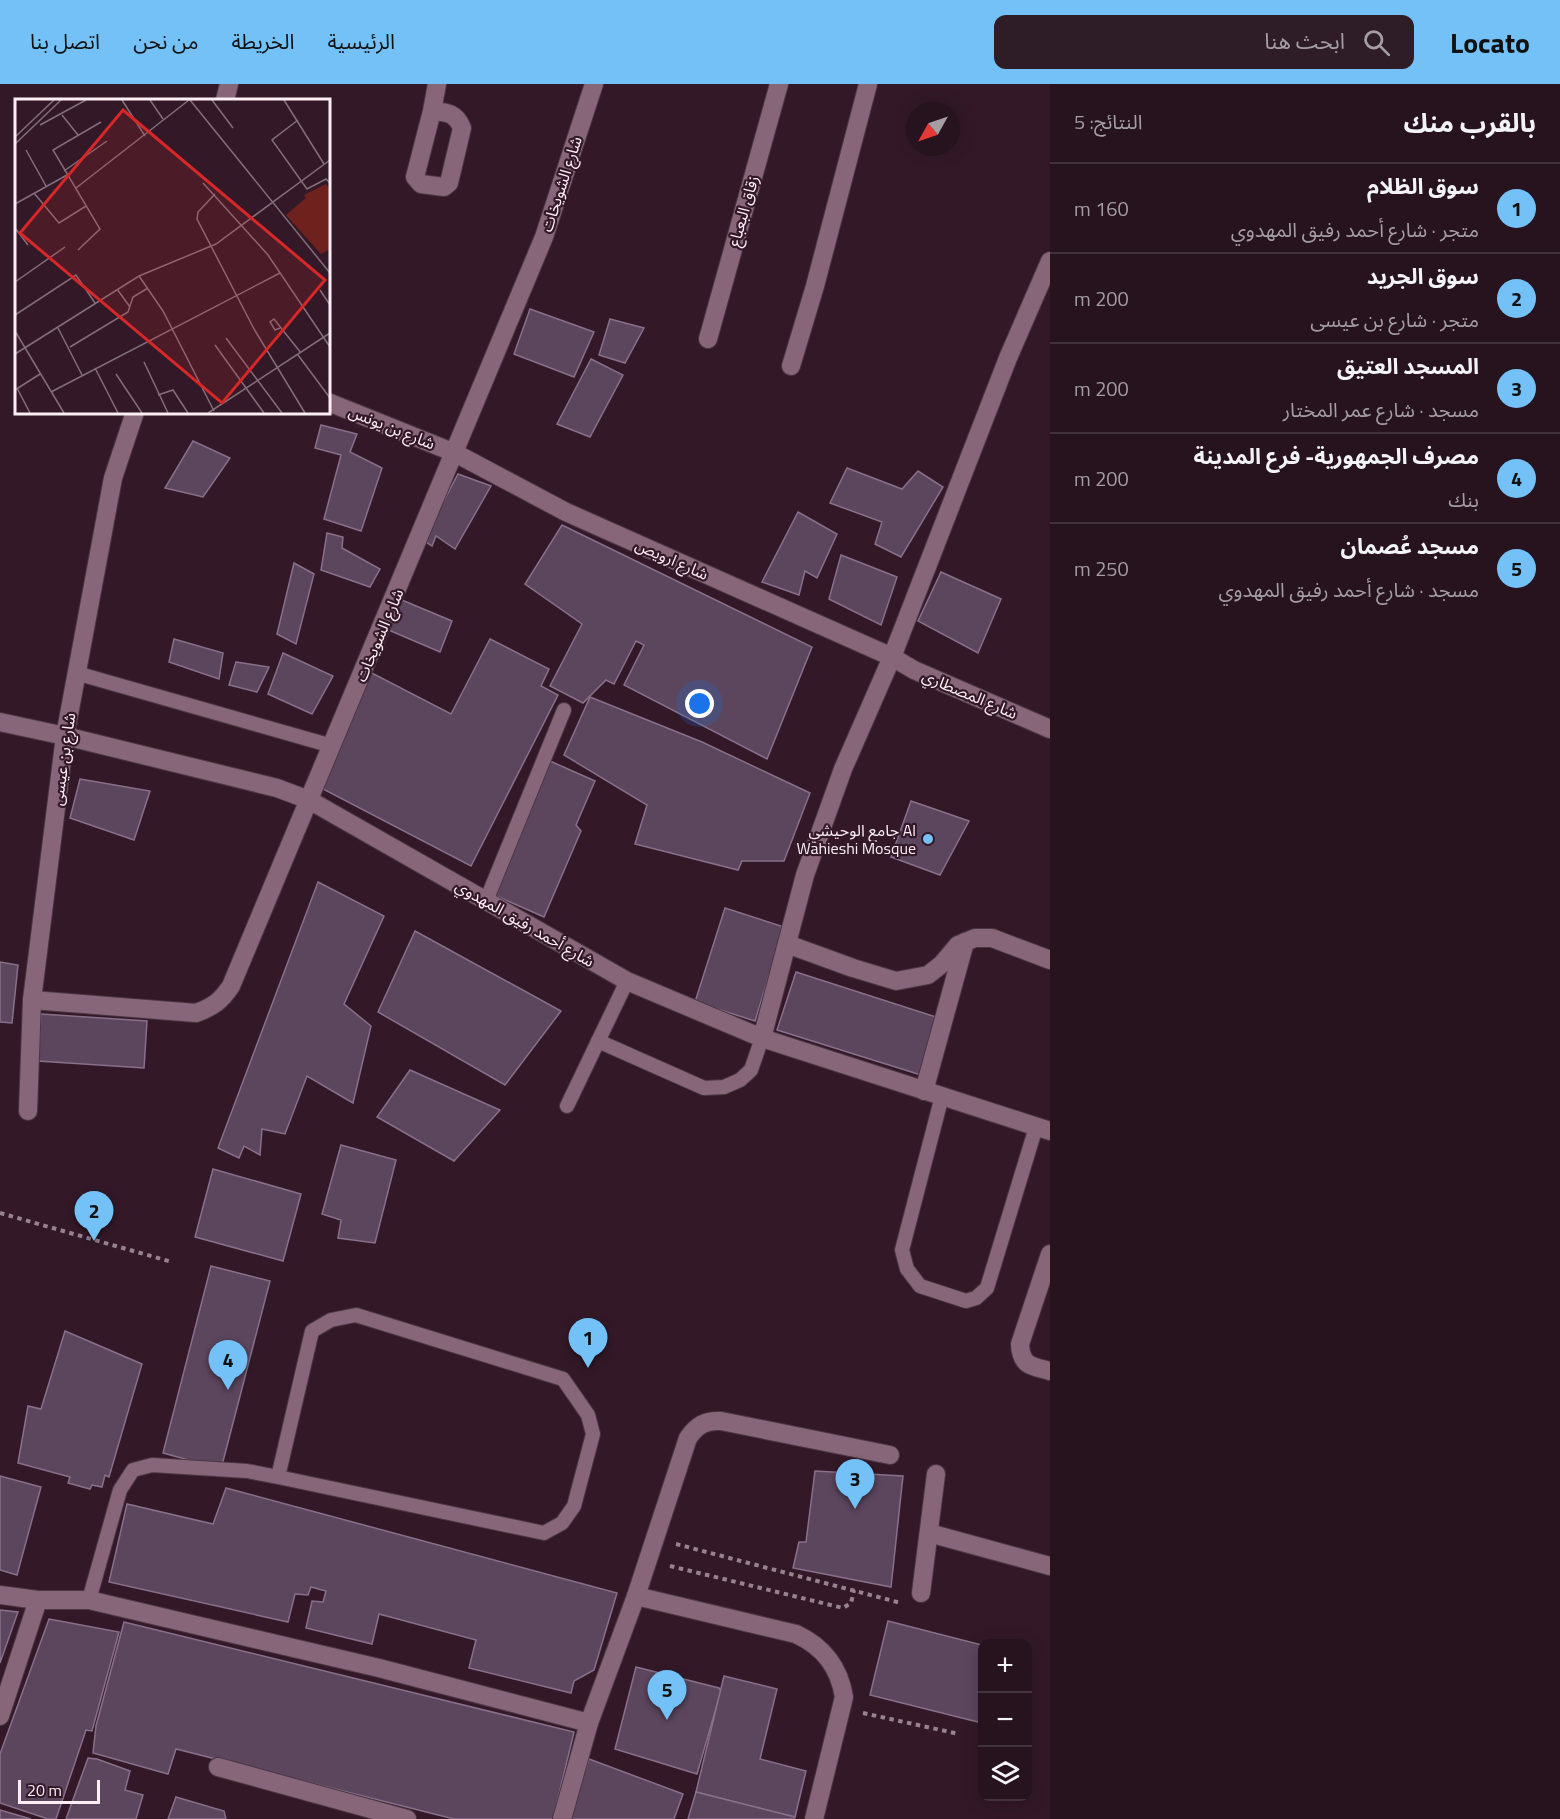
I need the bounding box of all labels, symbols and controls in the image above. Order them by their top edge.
search box [994,15,1414,69]
text: Locato [1450,21,1530,64]
text: ابحث هنا [1264,24,1345,58]
text: اتصل بنا [30,25,100,57]
text: من نحن [133,25,198,57]
text: الخريطة [231,25,294,57]
text: الرئيسية [327,25,395,57]
icon: search [1360,26,1393,59]
inset map [15,99,330,414]
north arrow [906,102,960,156]
text: بالقرب منك [1404,103,1536,142]
text: النتائج: 5 [1074,106,1142,137]
street label: شارع الشويخات [534,133,589,235]
text: سوق الظلام [1367,169,1479,203]
street label: زقاق البعباع [721,173,766,250]
text: 160 m [1074,193,1129,224]
text: 1 [1511,193,1522,224]
text: متجر · شارع أحمد رفيق المهدوي [1231,214,1479,245]
text: سوق الجريد [1367,259,1479,293]
text: 200 m [1074,283,1129,314]
text: 2 [1511,283,1522,314]
text: متجر · شارع بن عيسى [1310,304,1479,335]
text: المسجد العتيق [1337,349,1479,383]
text: 200 m [1074,373,1129,404]
text: 3 [1511,373,1522,404]
text: مسجد · شارع عمر المختار [1283,394,1479,425]
street label: شارع بن يونس [345,399,439,456]
text: مصرف الجمهورية- فرع المدينة [1194,439,1479,473]
text: 200 m [1074,463,1129,494]
text: 4 [1511,463,1522,494]
text: بنك [1448,484,1479,515]
text: مسجد عُصمان [1341,529,1479,563]
street label: شارع ارويص [631,532,712,587]
text: 250 m [1074,553,1129,584]
text: 5 [1511,553,1522,584]
text: مسجد · شارع أحمد رفيق المهدوي [1218,574,1479,605]
street label: شارع الشويخات [349,585,410,686]
street label: شارع المصطاري [918,663,1021,726]
your location [685,689,714,718]
street label: شارع بن عيسى [45,711,82,807]
place label: جامع الوحيشي Al Wahieshi Mosque [797,818,916,860]
marker: جامع الوحيشي Al Wahieshi Mosque [921,832,935,846]
street label: شارع أحمد رفيق المهدوي [450,873,599,974]
pin: 2 [74,1192,113,1241]
pin: 1 [568,1318,608,1368]
pin: 4 [208,1340,248,1390]
pin: 3 [836,1460,874,1509]
map controls [978,1639,1032,1801]
button: + [978,1639,1032,1693]
pin: 5 [648,1670,686,1720]
button: − [978,1693,1032,1747]
button: layers [978,1747,1032,1801]
scale bar [18,1777,100,1804]
text: 20 m [27,1778,62,1802]

